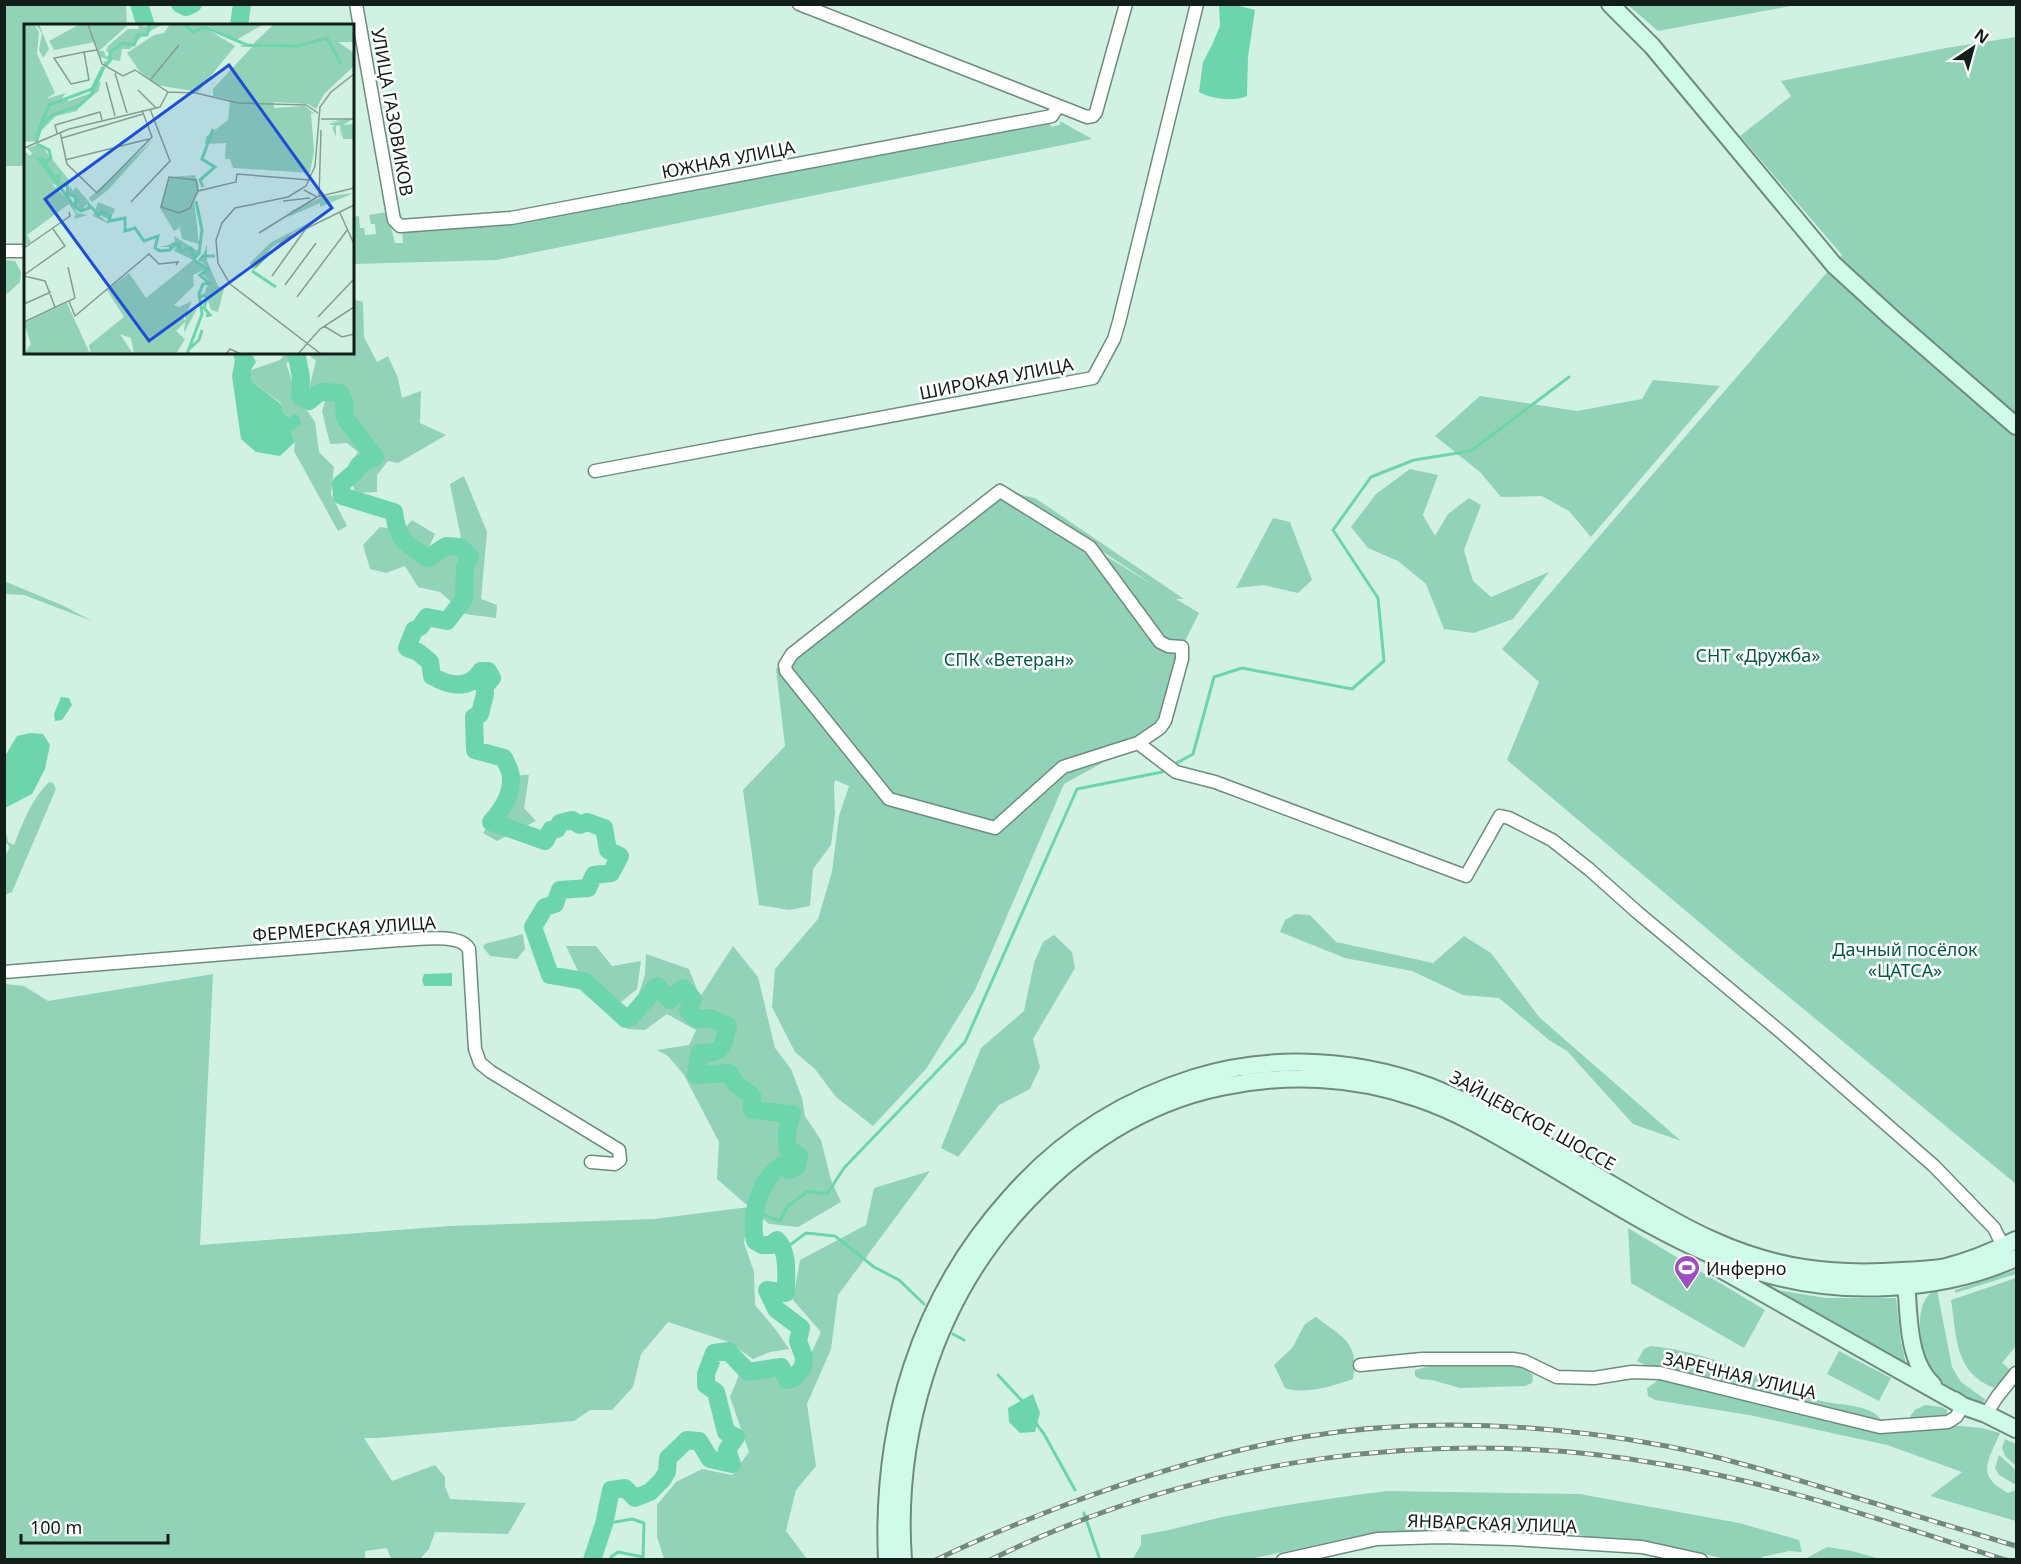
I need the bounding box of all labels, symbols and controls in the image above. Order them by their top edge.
north arrow [1943,18,2003,78]
text: N [1970,23,1994,49]
inset map [24,24,354,354]
street label: УЛИЦА ГАЗОВИКОВ [366,26,420,198]
street label: ЮЖНАЯ УЛИЦА [659,134,797,184]
street label: ШИРОКАЯ УЛИЦА [917,351,1075,405]
park label: СНТ «Дружба» [1695,643,1821,667]
park label: СПК «Ветеран» [944,647,1074,671]
street label: ФЕРМЕРСКАЯ УЛИЦА [252,910,437,946]
park label: Дачный посёлок «ЦАТСА» [1832,937,1978,982]
street label: ЗАЙЦЕВСКОЕ ШОССЕ [1446,1064,1620,1176]
sports icon: Инферно [1672,1253,1702,1291]
place label: Инферно [1706,1256,1787,1280]
street label: ЗАРЕЧНАЯ УЛИЦА [1661,1346,1819,1404]
scale bar [21,1507,168,1545]
street label: ЯНВАРСКАЯ УЛИЦА [1407,1508,1578,1538]
text: 100 m [30,1515,82,1539]

